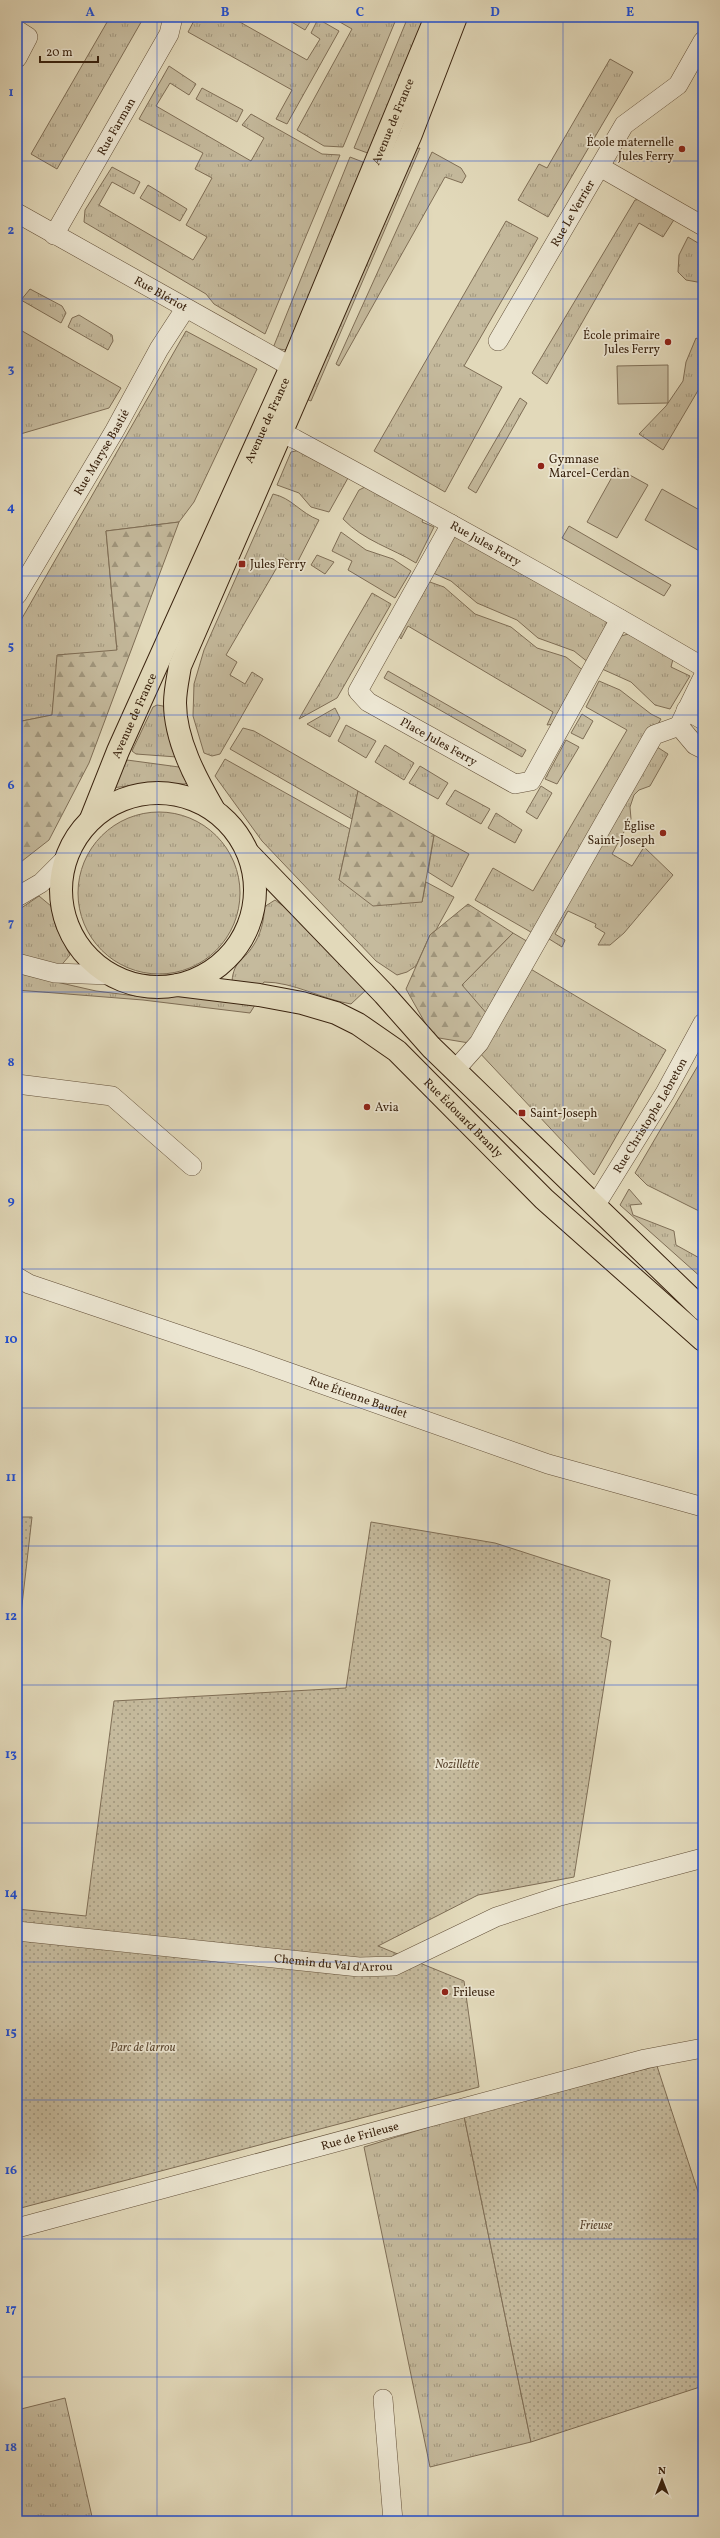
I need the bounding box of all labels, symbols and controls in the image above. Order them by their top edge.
text: A [85,4,95,22]
text: B [221,4,230,22]
text: C [356,4,364,22]
text: D [490,4,500,22]
text: E [626,4,634,22]
scale bar [40,38,98,64]
text: 20 m [46,45,73,61]
street label: Avenue de France [369,76,419,168]
text: 1 [8,84,14,102]
street label: Rue Farman [94,95,140,159]
place label: École maternelle Jules Ferry [587,134,674,165]
marker: École maternelle Jules Ferry [677,144,687,154]
street label: Rue Le Verrier [548,177,599,250]
text: 2 [8,222,15,240]
street label: Rue Blériot [131,273,190,316]
place label: École primaire Jules Ferry [583,327,660,358]
marker: École primaire Jules Ferry [663,337,673,347]
text: 3 [8,361,15,379]
street label: Avenue de France [242,375,294,466]
street label: Rue Maryse Bastié [71,406,134,499]
place label: Gymnase Marcel-Cerdan [549,452,630,482]
marker: Gymnase Marcel-Cerdan [536,461,546,471]
text: 4 [7,499,15,517]
street label: Rue Jules Ferry [447,518,524,570]
place label: Jules Ferry [250,557,306,573]
marker: Jules Ferry [237,559,247,569]
text: 5 [8,638,14,656]
street label: Avenue de France [109,670,161,761]
street label: Place Jules Ferry [397,714,480,771]
text: 6 [7,777,15,795]
place label: Église Saint-Joseph [588,818,655,849]
marker: Église Saint-Joseph [658,828,668,838]
text: 7 [8,915,14,933]
text: 8 [7,1054,15,1072]
street label: Rue Christophe Lebreton [610,1055,692,1177]
street label: Rue Édouard Branly [420,1075,506,1162]
place label: Avia [375,1100,399,1116]
marker: Avia [362,1102,372,1112]
place label: Saint-Joseph [530,1106,597,1122]
marker: Saint-Joseph [517,1108,527,1118]
text: 9 [7,1192,15,1210]
text: 10 [4,1331,18,1349]
street label: Rue Étienne Baudet [307,1373,409,1423]
text: 11 [6,1469,16,1487]
text: 12 [5,1608,17,1626]
text: 13 [5,1746,17,1764]
park label: Nozillette [435,1757,480,1773]
text: 14 [4,1885,18,1903]
street label: Chemin du Val d'Arrou [273,1951,393,1976]
place label: Frileuse [453,1985,495,2001]
marker: Frileuse [440,1987,450,1997]
text: 15 [5,2024,17,2042]
park label: Parc de l'arrou [110,2040,176,2056]
street label: Rue de Frileuse [319,2119,401,2155]
text: 16 [5,2162,17,2180]
park label: Frieuse [580,2218,613,2234]
text: 17 [5,2301,17,2319]
text: 18 [5,2439,17,2457]
north arrow [642,2460,682,2500]
text: N [658,2464,666,2479]

